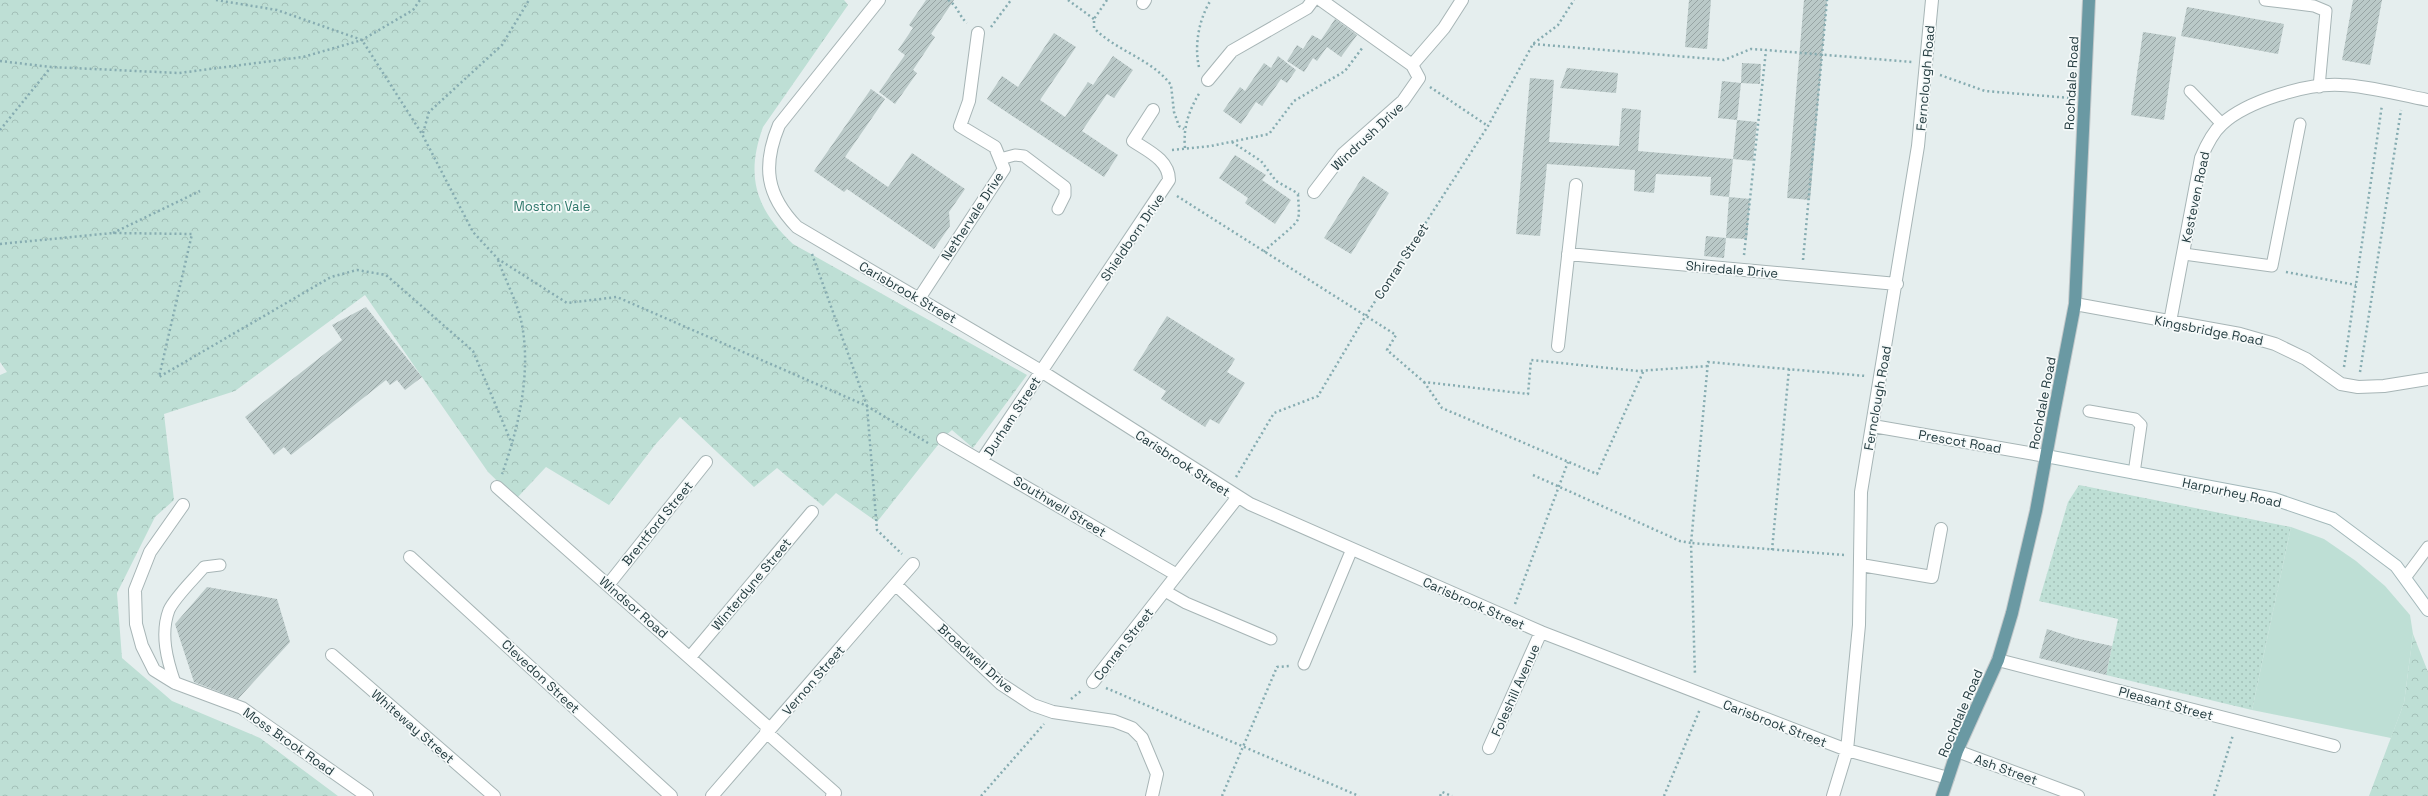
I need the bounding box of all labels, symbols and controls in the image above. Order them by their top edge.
street label: Fernclough Road [1912,24,1939,132]
street label: Rochdale Road [2061,36,2082,130]
street label: Windrush Drive [1328,98,1407,174]
street label: Kesteven Road [2178,150,2213,244]
street label: Nethervale Drive [937,169,1007,264]
street label: Shieldborn Drive [1097,190,1168,284]
park label: Moston Vale [514,198,590,215]
street label: Conran Street [1370,220,1432,303]
street label: Shiredale Drive [1685,257,1779,282]
street label: Carisbrook Street [856,258,960,327]
street label: Kingsbridge Road [2153,312,2265,349]
street label: Fernclough Road [1860,344,1895,452]
street label: Rochdale Road [2025,355,2060,451]
street label: Durham Street [980,373,1044,459]
street label: Carisbrook Street [1132,426,1233,500]
street label: Prescot Road [1917,426,2003,457]
street label: Southwell Street [1010,472,1109,541]
street label: Harpurhey Road [2181,474,2283,511]
street label: Brentford Street [618,478,697,569]
street label: Winterdyne Street [708,535,795,634]
street label: Windsor Road [596,573,672,642]
street label: Carisbrook Street [1420,573,1527,634]
street label: Conran Street [1090,605,1157,684]
street label: Broadwell Drive [934,620,1017,697]
street label: Clevedon Street [498,636,583,717]
street label: Foleshill Avenue [1487,641,1543,739]
street label: Vernon Street [778,642,848,719]
street label: Rochdale Road [1934,667,1987,760]
street label: Pleasant Street [2117,683,2215,724]
street label: Whiteway Street [368,686,458,767]
street label: Carisbrook Street [1720,696,1829,751]
street label: Moss Brook Road [240,704,338,779]
street label: Ash Street [1972,750,2040,789]

